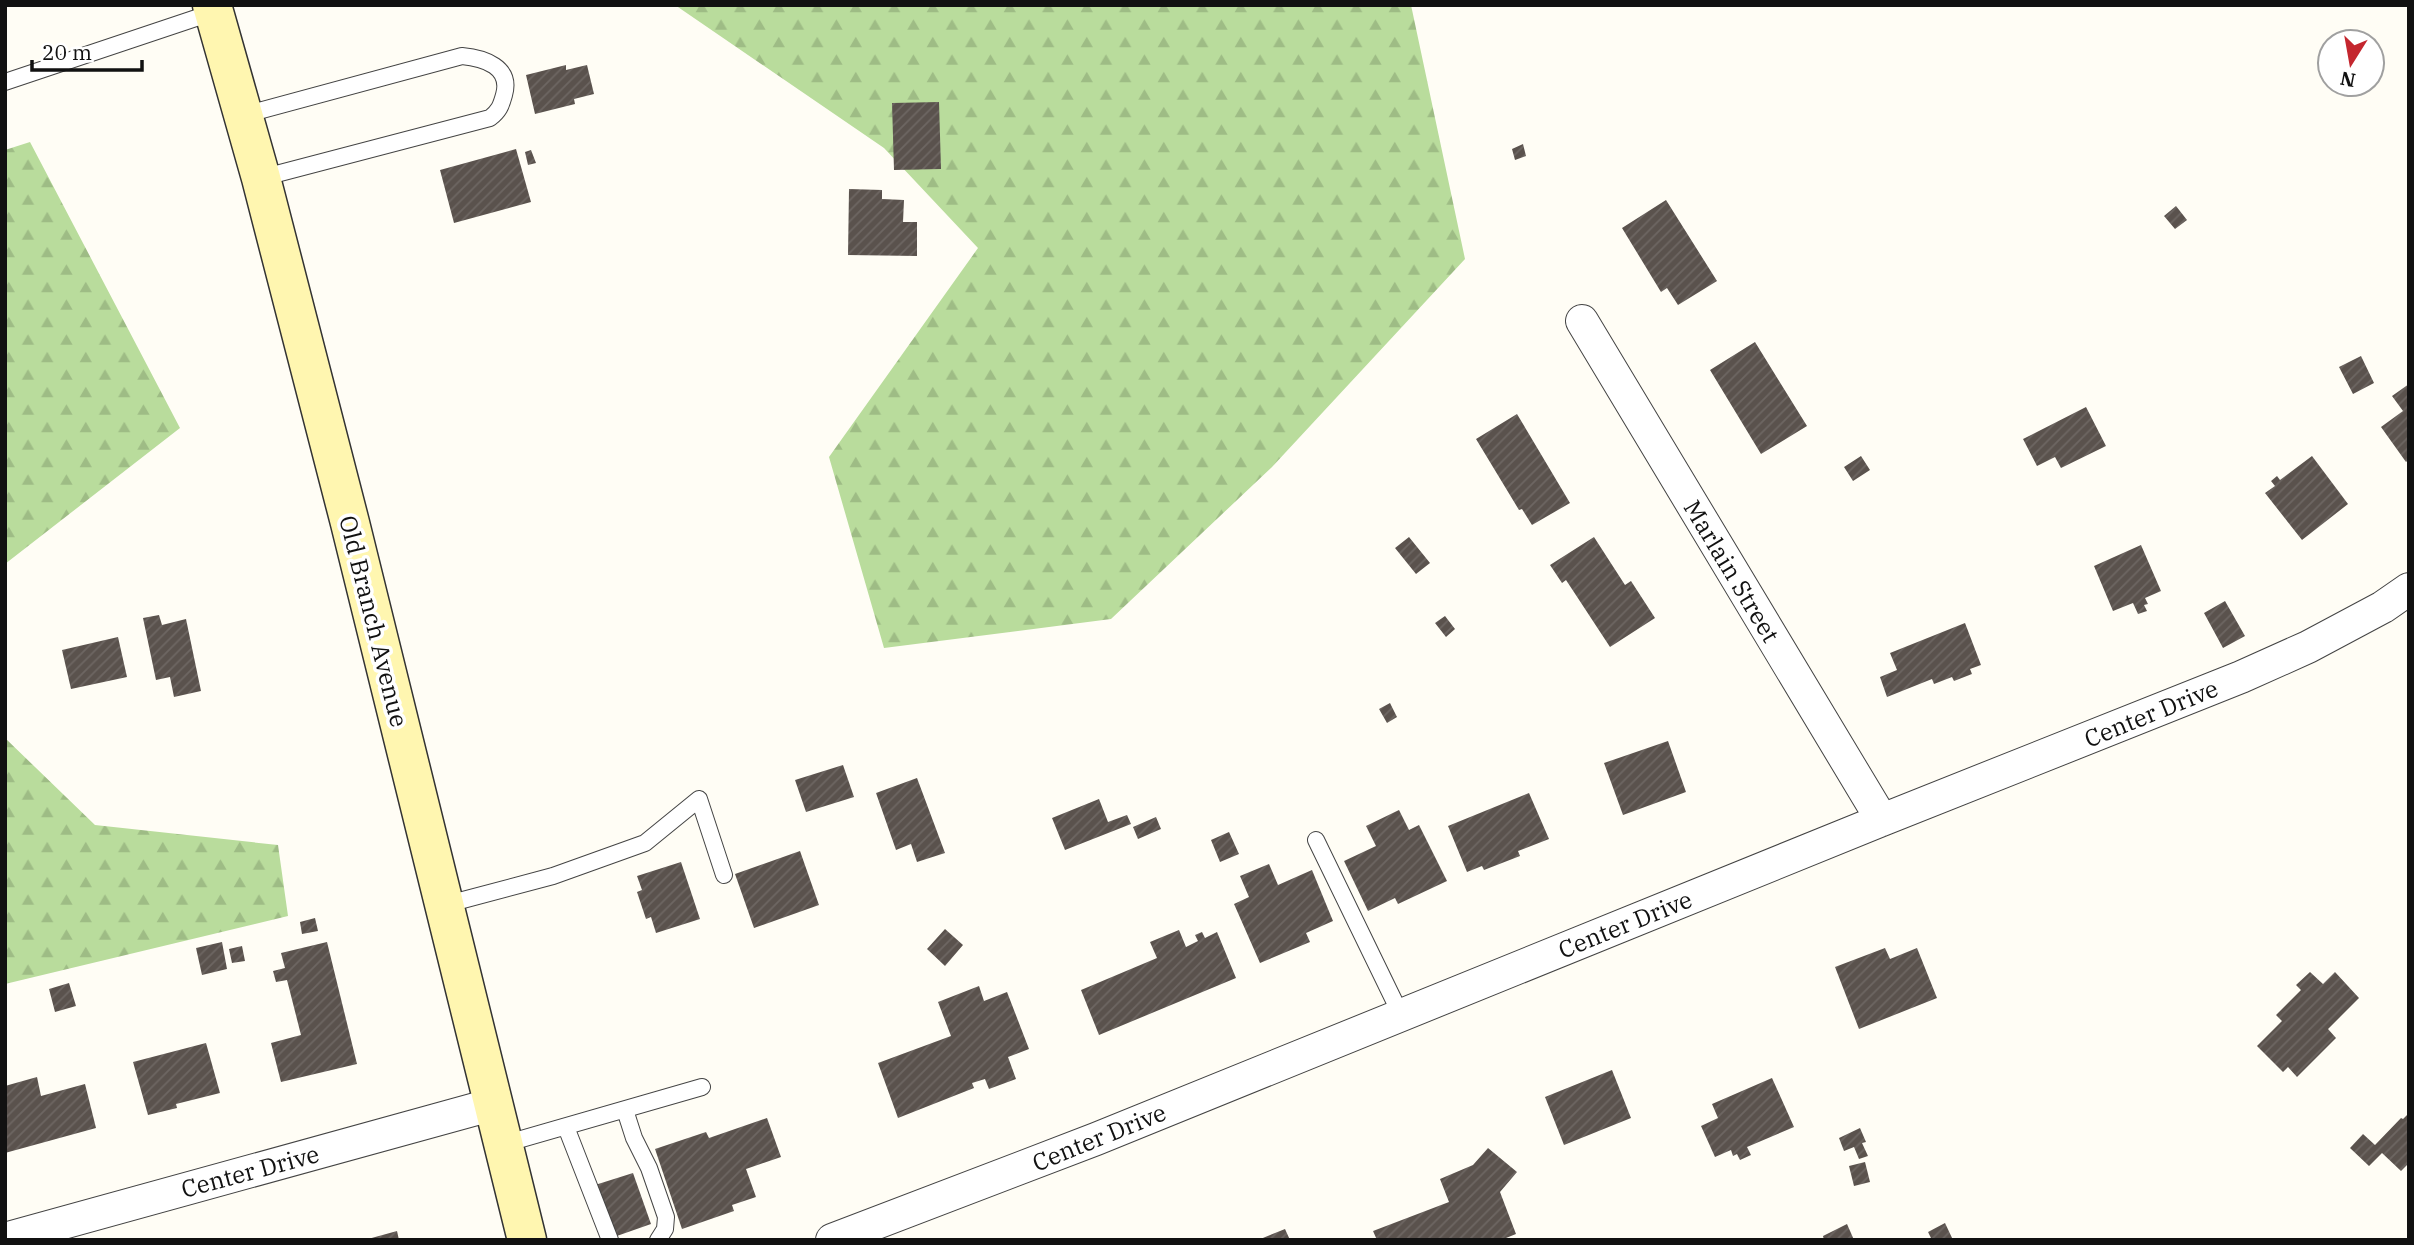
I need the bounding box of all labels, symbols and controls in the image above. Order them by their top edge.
scale bar [32,28,142,72]
north arrow [2316,28,2386,98]
text: 20 m [42,38,92,66]
text: N [2338,66,2357,93]
street label: Marlain Street [1677,494,1787,648]
street label: Old Branch Avenue [332,512,416,730]
street label: Center Drive [2079,672,2223,754]
street label: Center Drive [1553,883,1697,965]
street label: Center Drive [1027,1096,1171,1178]
street label: Center Drive [177,1137,323,1205]

